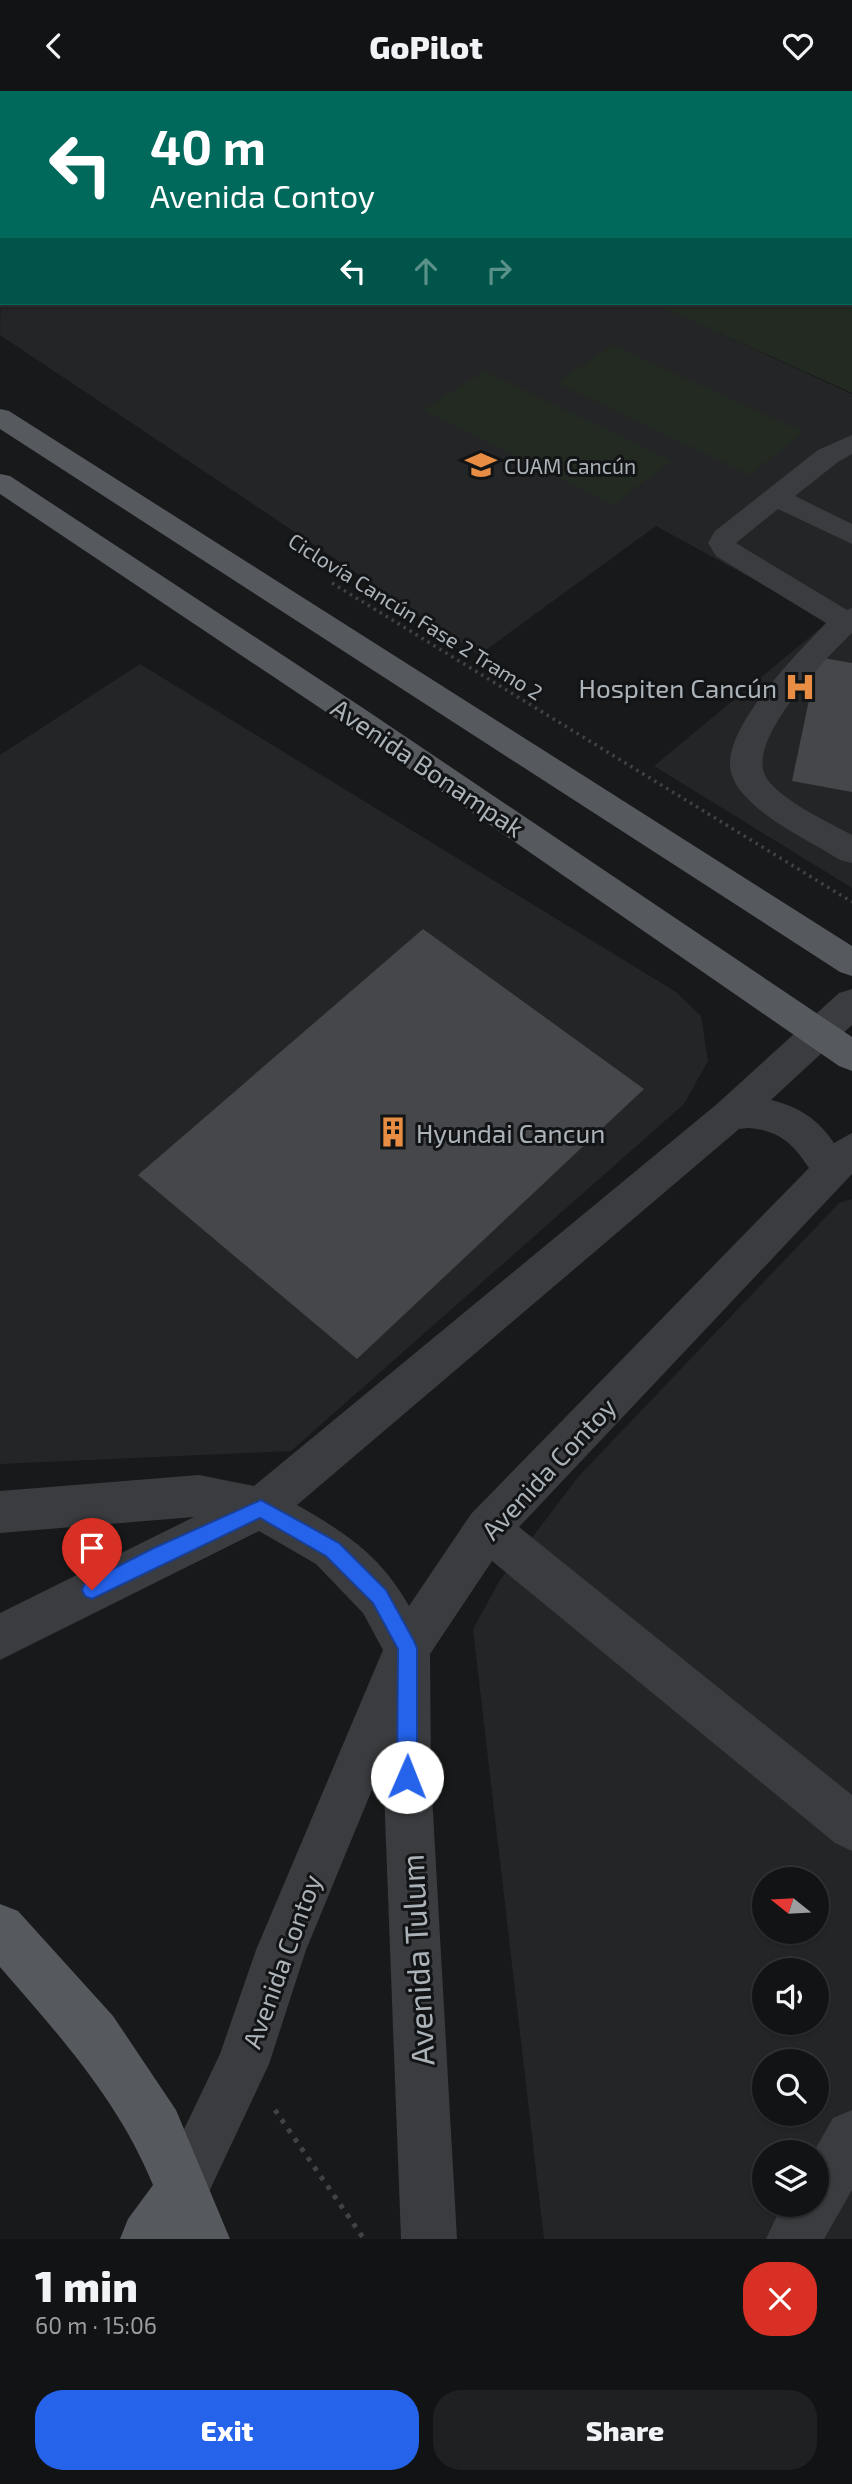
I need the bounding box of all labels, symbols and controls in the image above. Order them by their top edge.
icon: back [35,27,73,65]
text: GoPilot [369,27,483,65]
icon: heart [779,27,817,65]
text: 40 m [150,116,266,175]
icon: left [35,119,126,210]
text: Avenida Contoy [150,176,375,214]
icon: left [334,252,372,290]
icon: ahead [407,252,445,290]
icon: right [480,252,518,290]
school or university icon: CUAM Cancún [464,448,498,482]
place label: CUAM Cancún [504,453,636,478]
street label: Ciclovía Cancún Fase 2 Tramo 2 [284,527,548,705]
hospital icon: Hospiten Cancún [783,670,817,704]
place label: Hospiten Cancún [579,672,777,703]
street label: Avenida Bonampak [326,691,530,843]
building icon: Hyundai Cancun [376,1115,410,1149]
place label: Hyundai Cancun [416,1117,605,1148]
street label: Avenida Contoy [474,1390,622,1545]
pin [62,1518,122,1590]
icon: arrive [73,1529,111,1567]
position arrow [370,1740,444,1814]
street label: Avenida Tulum [391,1853,441,2067]
north arrow [752,1867,830,1944]
map controls [752,1867,829,2217]
street label: Avenida Contoy [235,1870,327,2052]
button: sound [752,1958,829,2035]
button: search [752,2049,829,2126]
button: layers [752,2140,829,2217]
text: 1 min [35,2260,138,2310]
button: close [743,2262,817,2336]
text: 60 m · 15:06 [35,2311,157,2339]
button: Exit [35,2390,419,2470]
button: Share [433,2390,817,2470]

